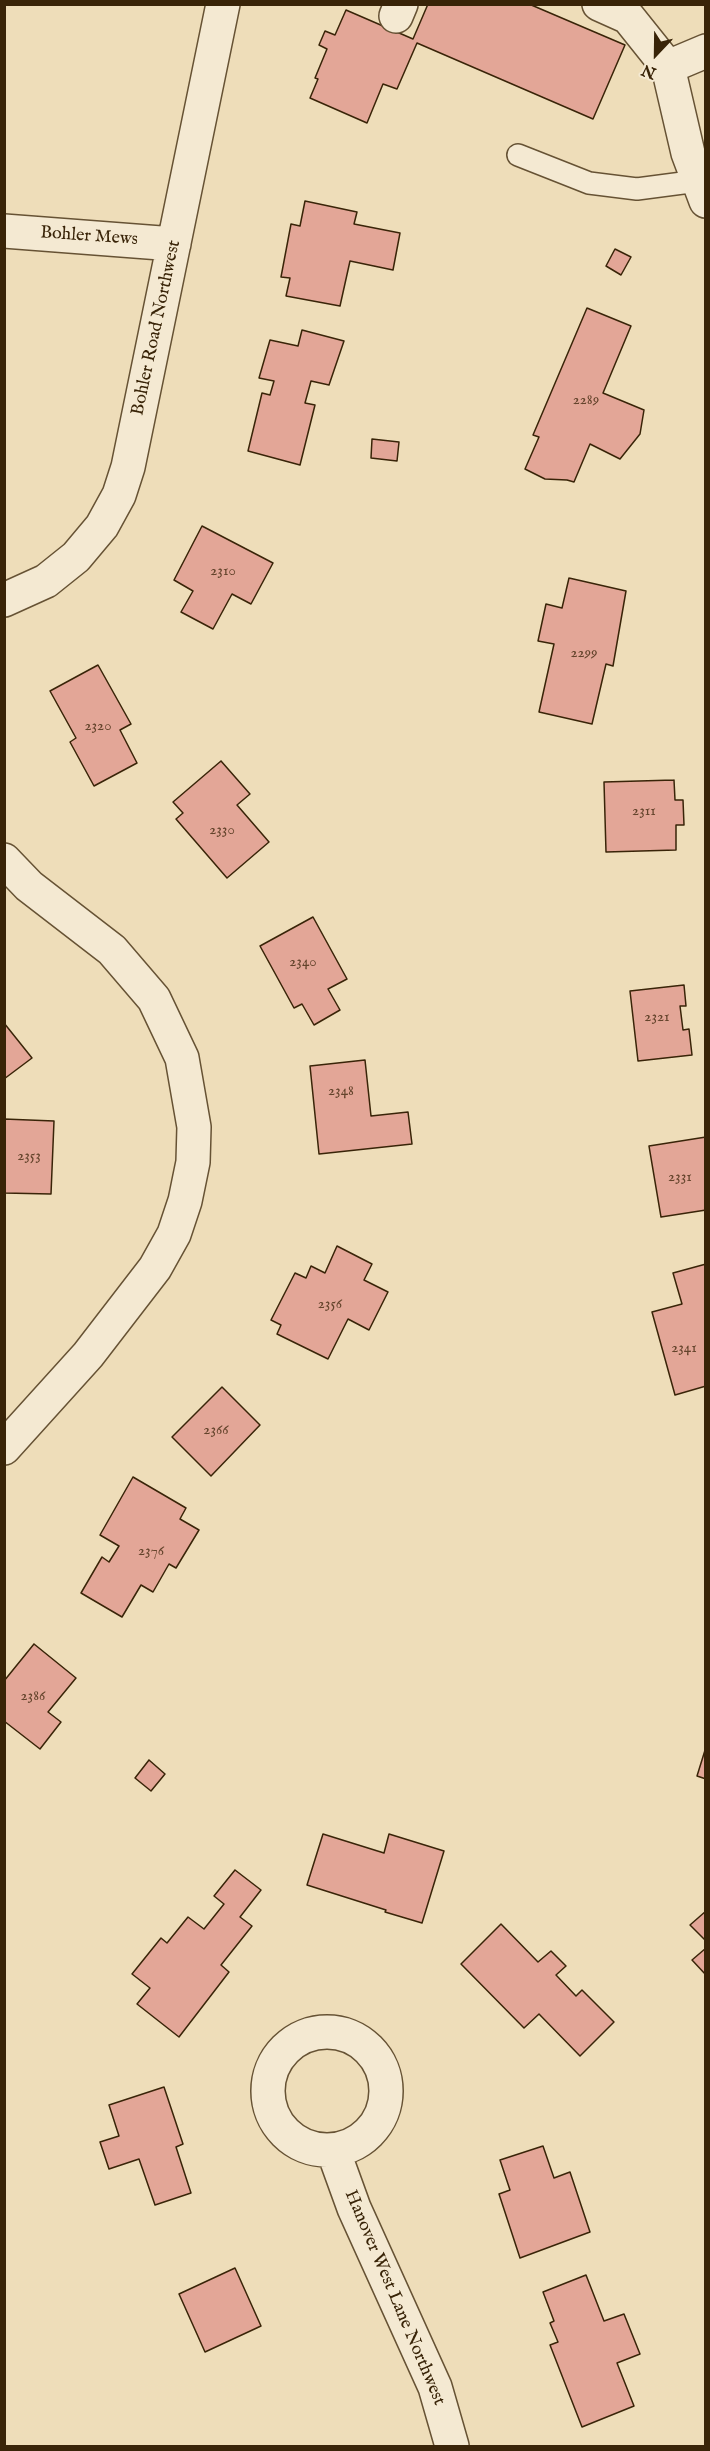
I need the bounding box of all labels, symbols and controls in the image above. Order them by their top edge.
north arrow [626,24,686,84]
text: N [639,59,659,83]
street label: Bohler Mews [39,223,139,251]
street label: Bohler Road Northwest [128,238,186,418]
house number: 2289 [573,392,599,410]
house number: 2310 [210,563,236,581]
house number: 2299 [570,645,598,663]
house number: 2320 [84,718,112,736]
house number: 2311 [632,803,656,821]
house number: 2330 [209,822,235,840]
house number: 2340 [289,954,317,972]
house number: 2321 [644,1009,670,1027]
house number: 2348 [328,1083,354,1101]
house number: 2353 [17,1148,41,1166]
house number: 2331 [668,1169,692,1187]
house number: 2356 [318,1296,342,1314]
house number: 2341 [671,1340,697,1358]
house number: 2366 [203,1422,229,1440]
house number: 2376 [138,1543,164,1561]
house number: 2386 [21,1688,45,1706]
street label: Hanover West Lane Northwest [339,2187,449,2409]

